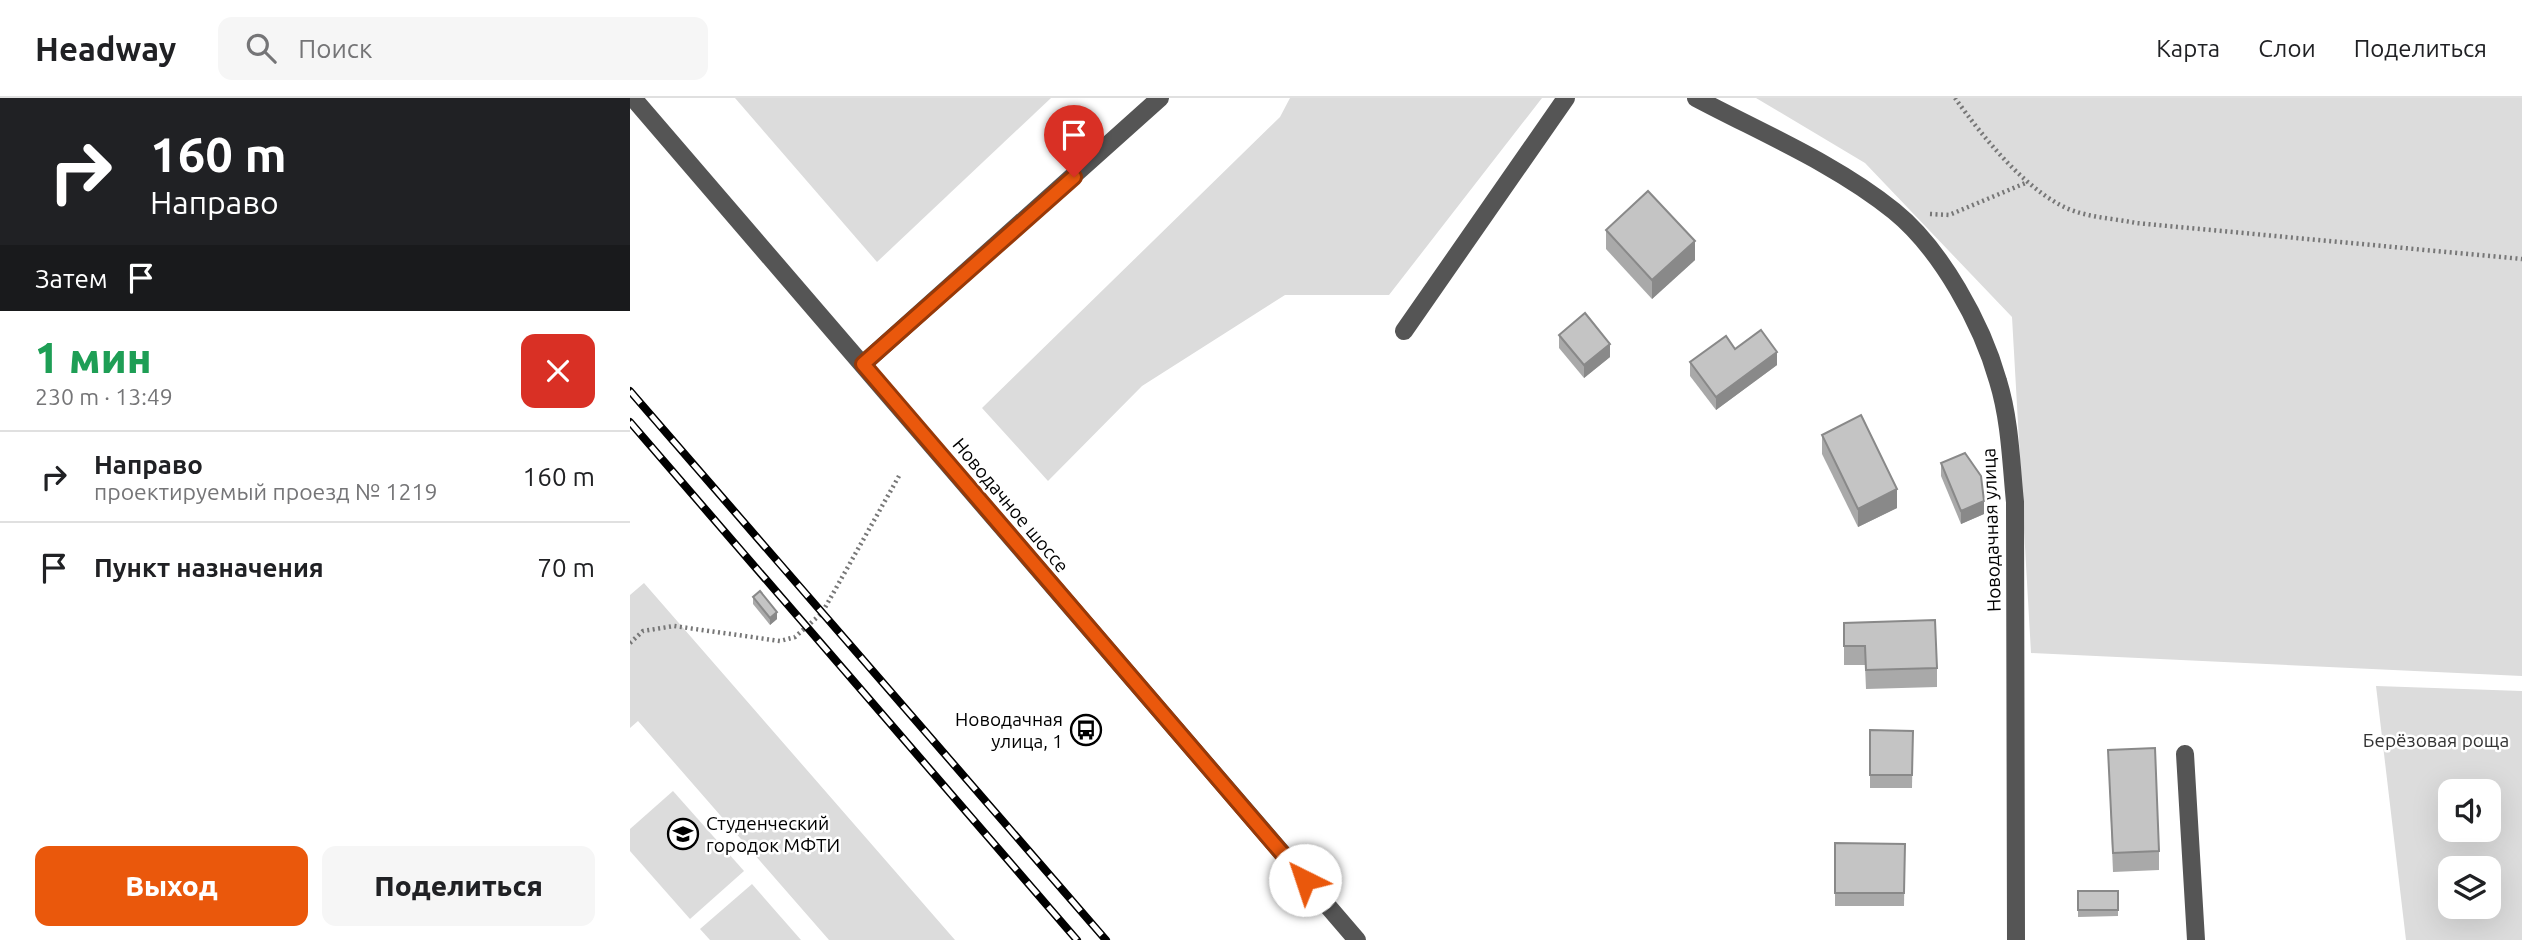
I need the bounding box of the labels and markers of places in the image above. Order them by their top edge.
pin [1044,105,1104,177]
place label: Новодачная улица, 1 [955,708,1063,752]
bus stop icon: Новодачная улица, 1 [1069,713,1103,747]
place label: Студенческий городок МФТИ [706,812,840,856]
school or university icon: Студенческий городок МФТИ [666,817,700,851]

